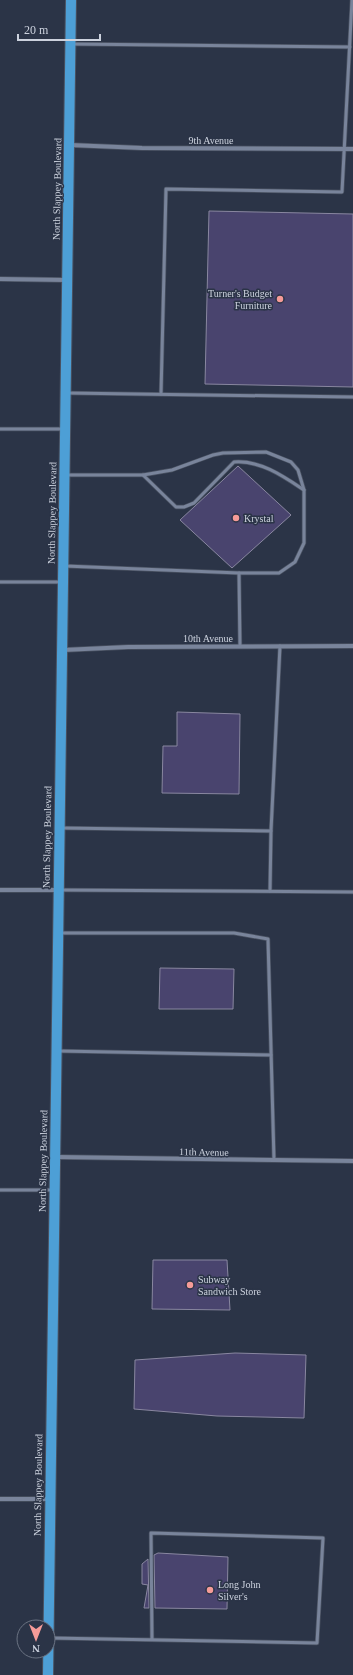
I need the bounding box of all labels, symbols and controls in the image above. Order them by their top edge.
scale bar [18,16,100,42]
text: 20 m [24,23,49,37]
street label: 9th Avenue [188,135,234,146]
street label: North Slappey Boulevard [51,138,63,240]
place label: Turner's Budget Furniture [208,288,273,311]
marker: Turner's Budget Furniture [275,294,285,304]
street label: North Slappey Boulevard [46,462,58,564]
marker: Krystal [231,513,241,523]
place label: Krystal [244,513,274,524]
street label: 10th Avenue [183,633,234,644]
street label: North Slappey Boulevard [41,786,53,888]
street label: North Slappey Boulevard [37,1110,49,1212]
street label: 11th Avenue [179,1146,230,1158]
place label: Subway Sandwich Store [198,1274,262,1297]
marker: Subway Sandwich Store [185,1280,195,1290]
street label: North Slappey Boulevard [32,1434,44,1536]
place label: Long John Silver's [218,1579,261,1602]
marker: Long John Silver's [205,1585,215,1595]
north arrow [16,1619,56,1659]
text: N [32,1643,40,1655]

